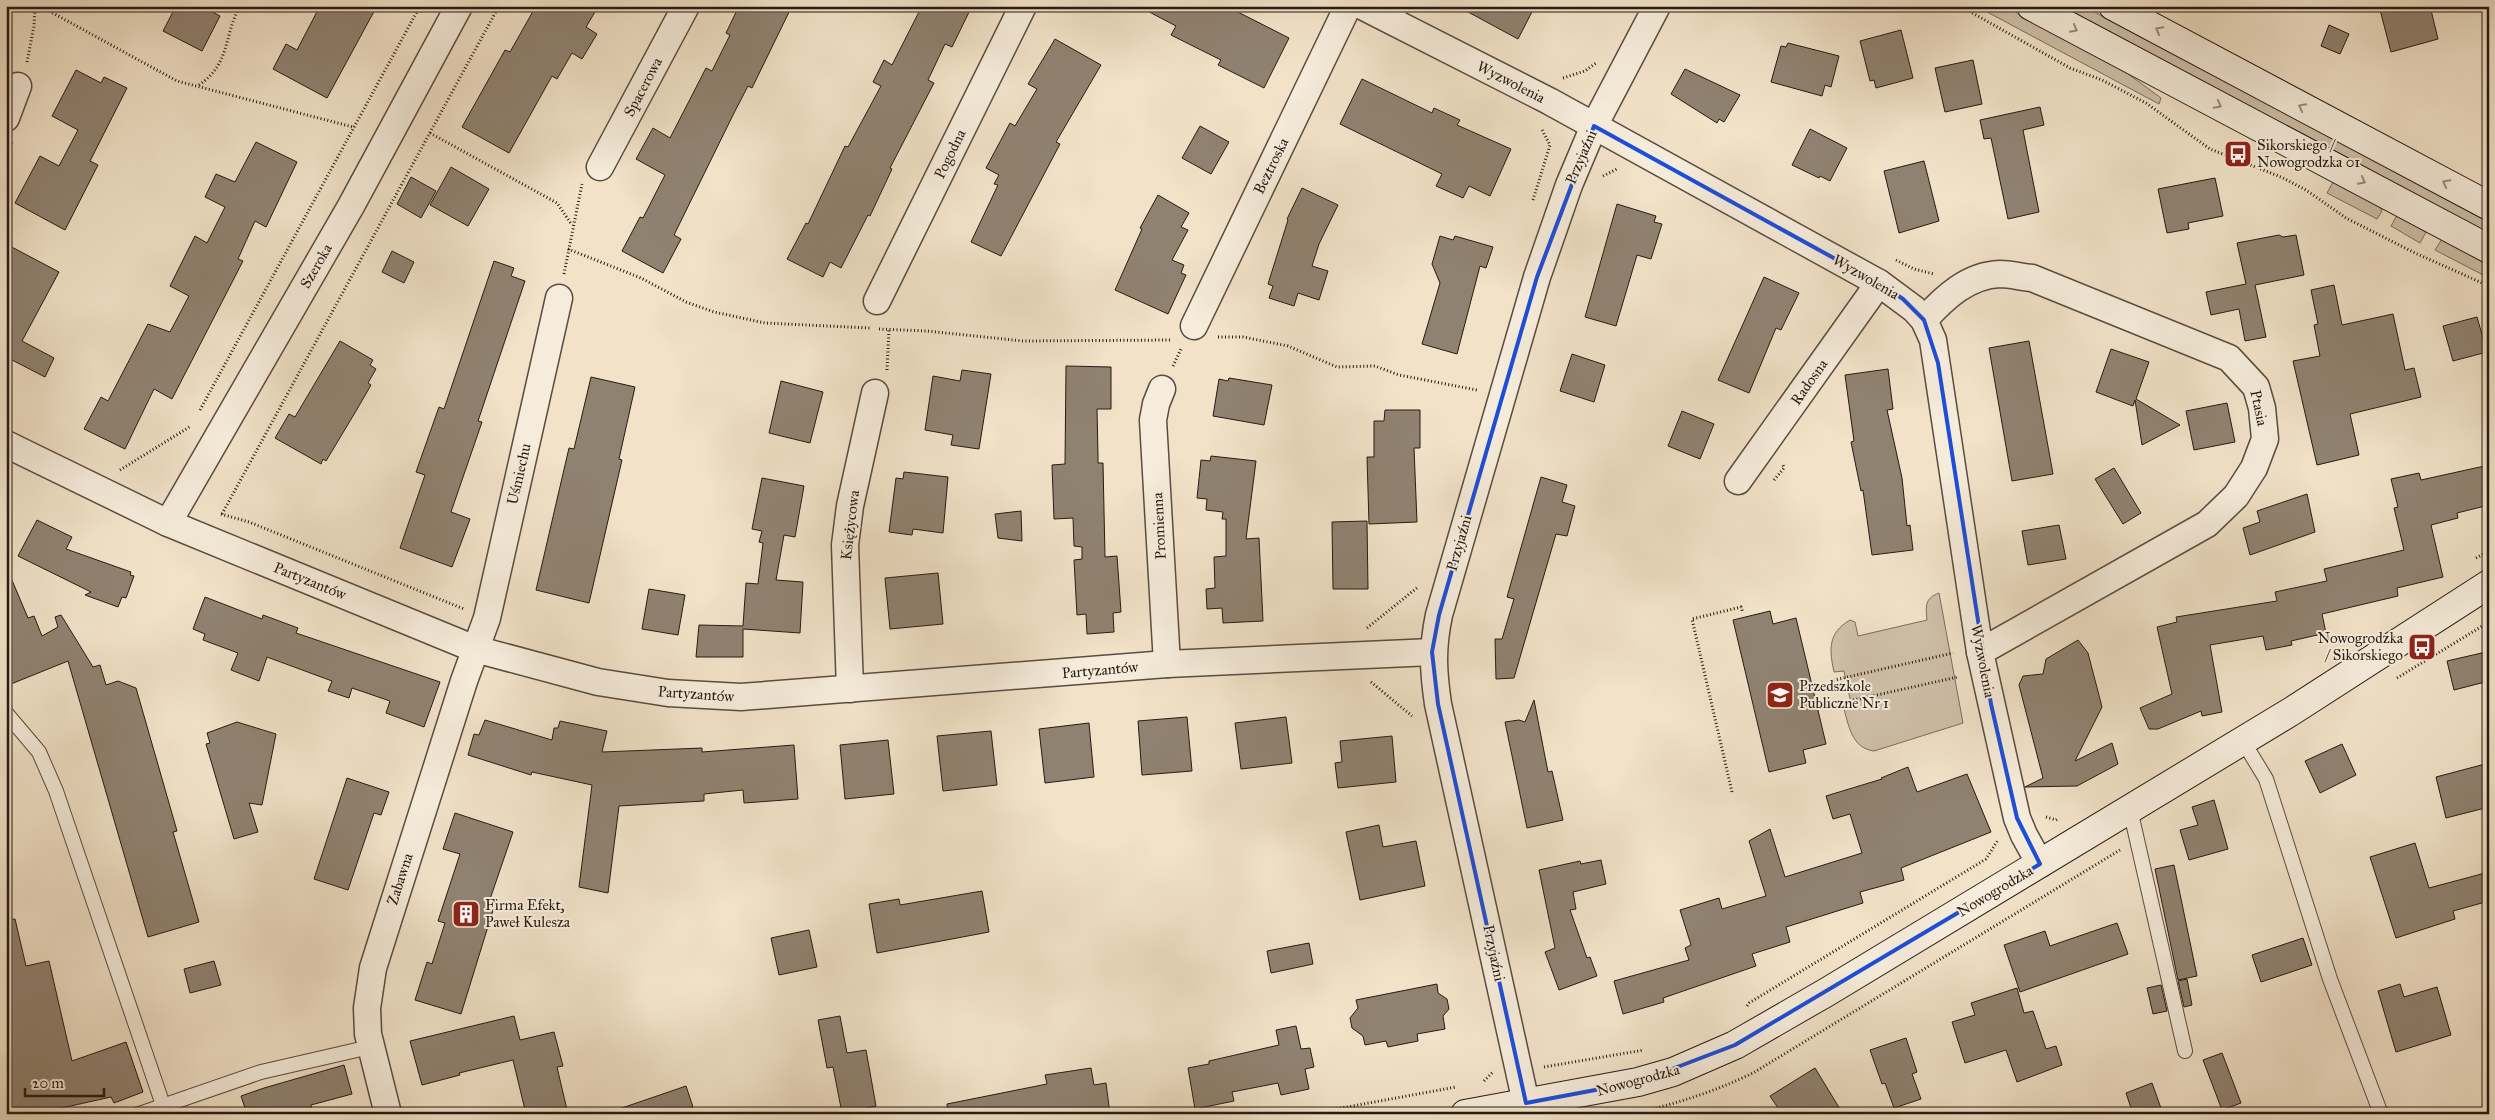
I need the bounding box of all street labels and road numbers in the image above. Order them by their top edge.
street label: Spacerowa [620,54,666,120]
street label: Wyzwolenia [1474,57,1549,107]
street label: Pogodna [930,126,970,182]
street label: Przyjaźni [1562,127,1600,187]
street label: Beztroska [1250,134,1293,197]
street label: Szeroka [296,240,336,291]
street label: Wyzwolenia [1829,251,1903,304]
street label: Radosna [1787,355,1832,408]
street label: Ptasia [2246,388,2272,428]
street label: Uśmiechu [503,442,535,506]
street label: Księżycowa [837,488,863,561]
street label: Promienna [1148,491,1170,560]
street label: Przyjaźni [1442,513,1476,573]
street label: Partyzantów [271,558,349,604]
street label: Wyzwolenia [1967,623,1999,700]
street label: Partyzantów [1061,658,1139,682]
street label: Partyzantów [657,682,735,706]
street label: Zabawna [383,850,417,907]
street label: Nowogrodzka [1954,861,2037,921]
street label: Przyjaźni [1479,923,1509,983]
street label: Nowogrodzka [1594,1060,1682,1100]

